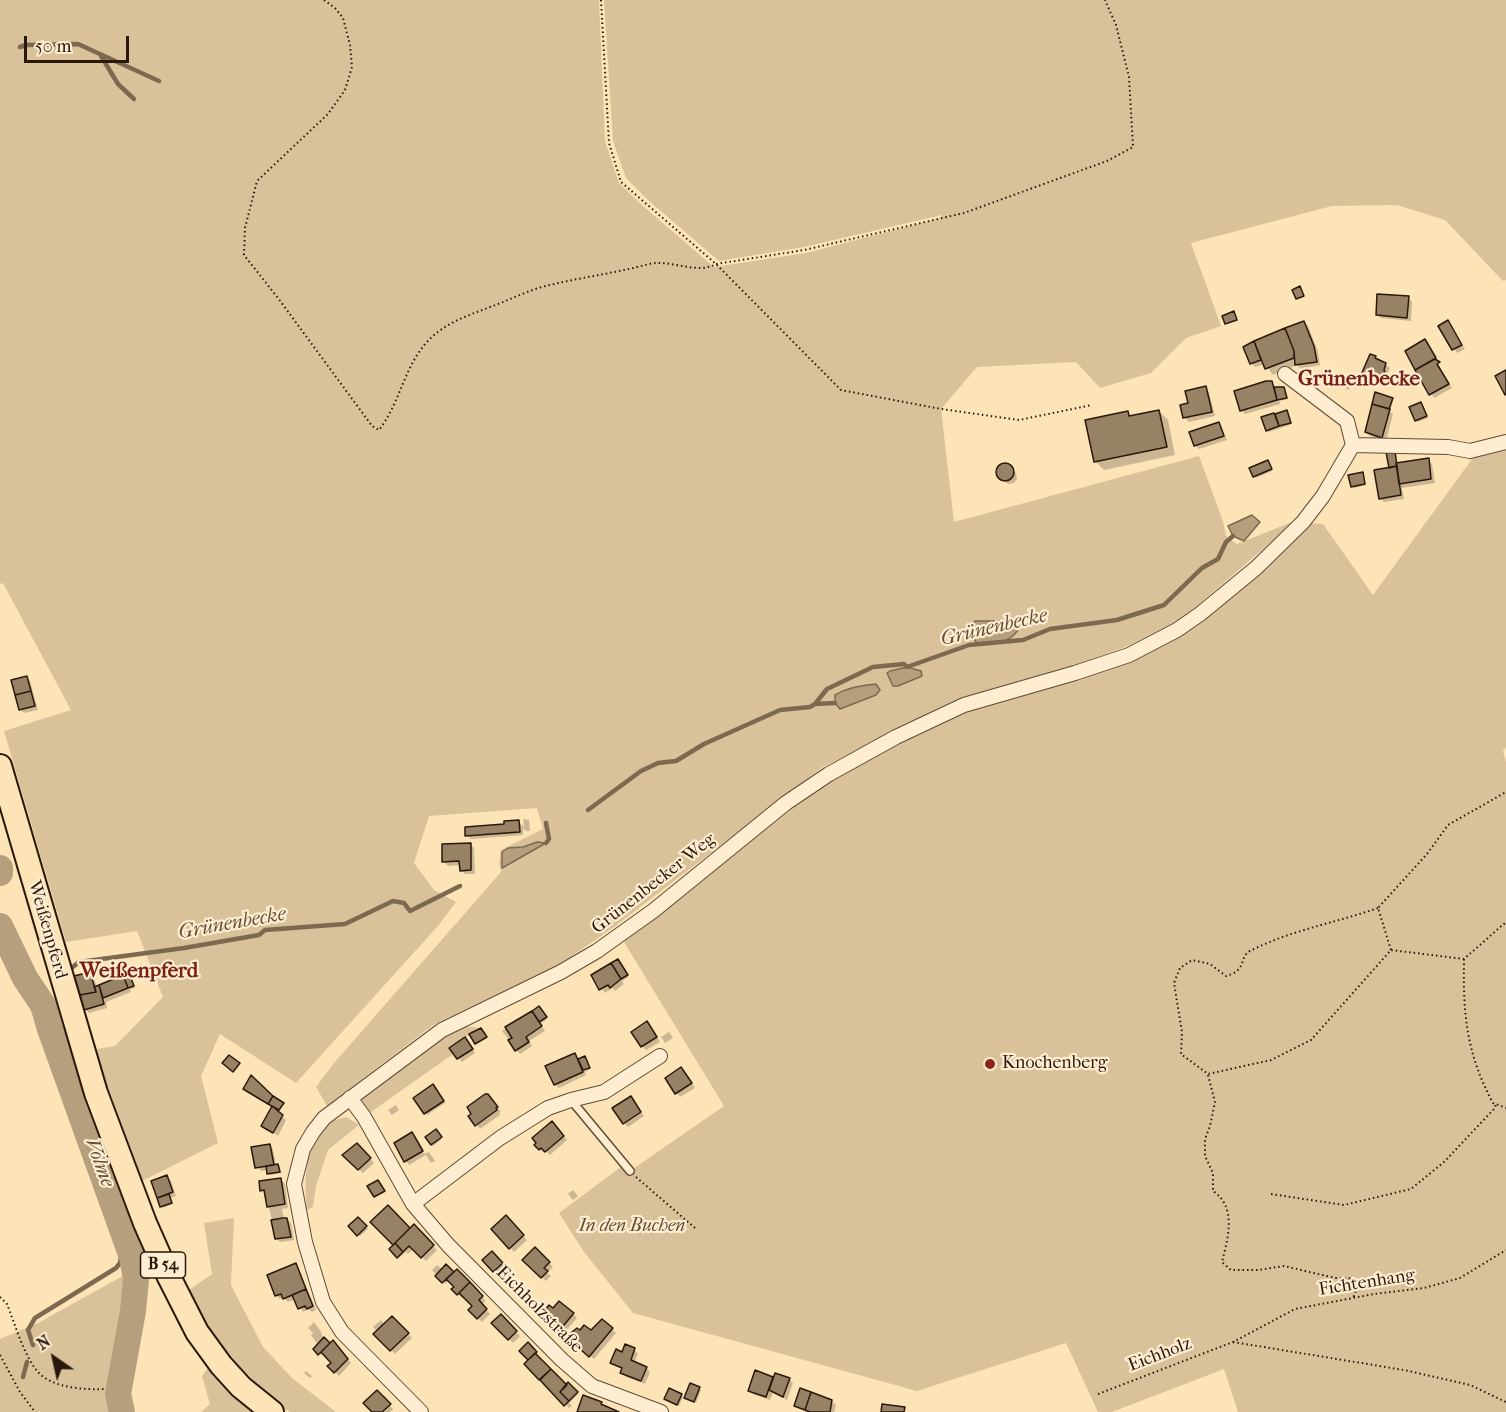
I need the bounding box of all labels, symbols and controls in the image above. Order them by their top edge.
scale bar [27,24,132,62]
text: 50 m [35,36,71,57]
district label: Grünenbecke [1298,367,1420,393]
water label: Grünenbecke [938,604,1050,652]
street label: Grünenbecker Weg [588,829,720,939]
street label: Weißenpferd [23,878,71,982]
water label: Grünenbecke [176,903,288,945]
district label: Weißenpferd [80,959,198,985]
place label: Knochenberg [1002,1053,1107,1075]
marker: Knochenberg [983,1057,997,1071]
water label: Volme [79,1135,119,1191]
park label: In den Buchen [579,1216,685,1238]
road number: B 54 [140,1252,186,1278]
street label: Eichholzstraße [491,1262,587,1358]
street label: Fichtenhang [1317,1265,1417,1301]
north arrow [24,1328,84,1388]
text: N [33,1331,54,1354]
street label: Eichholz [1125,1333,1195,1377]

